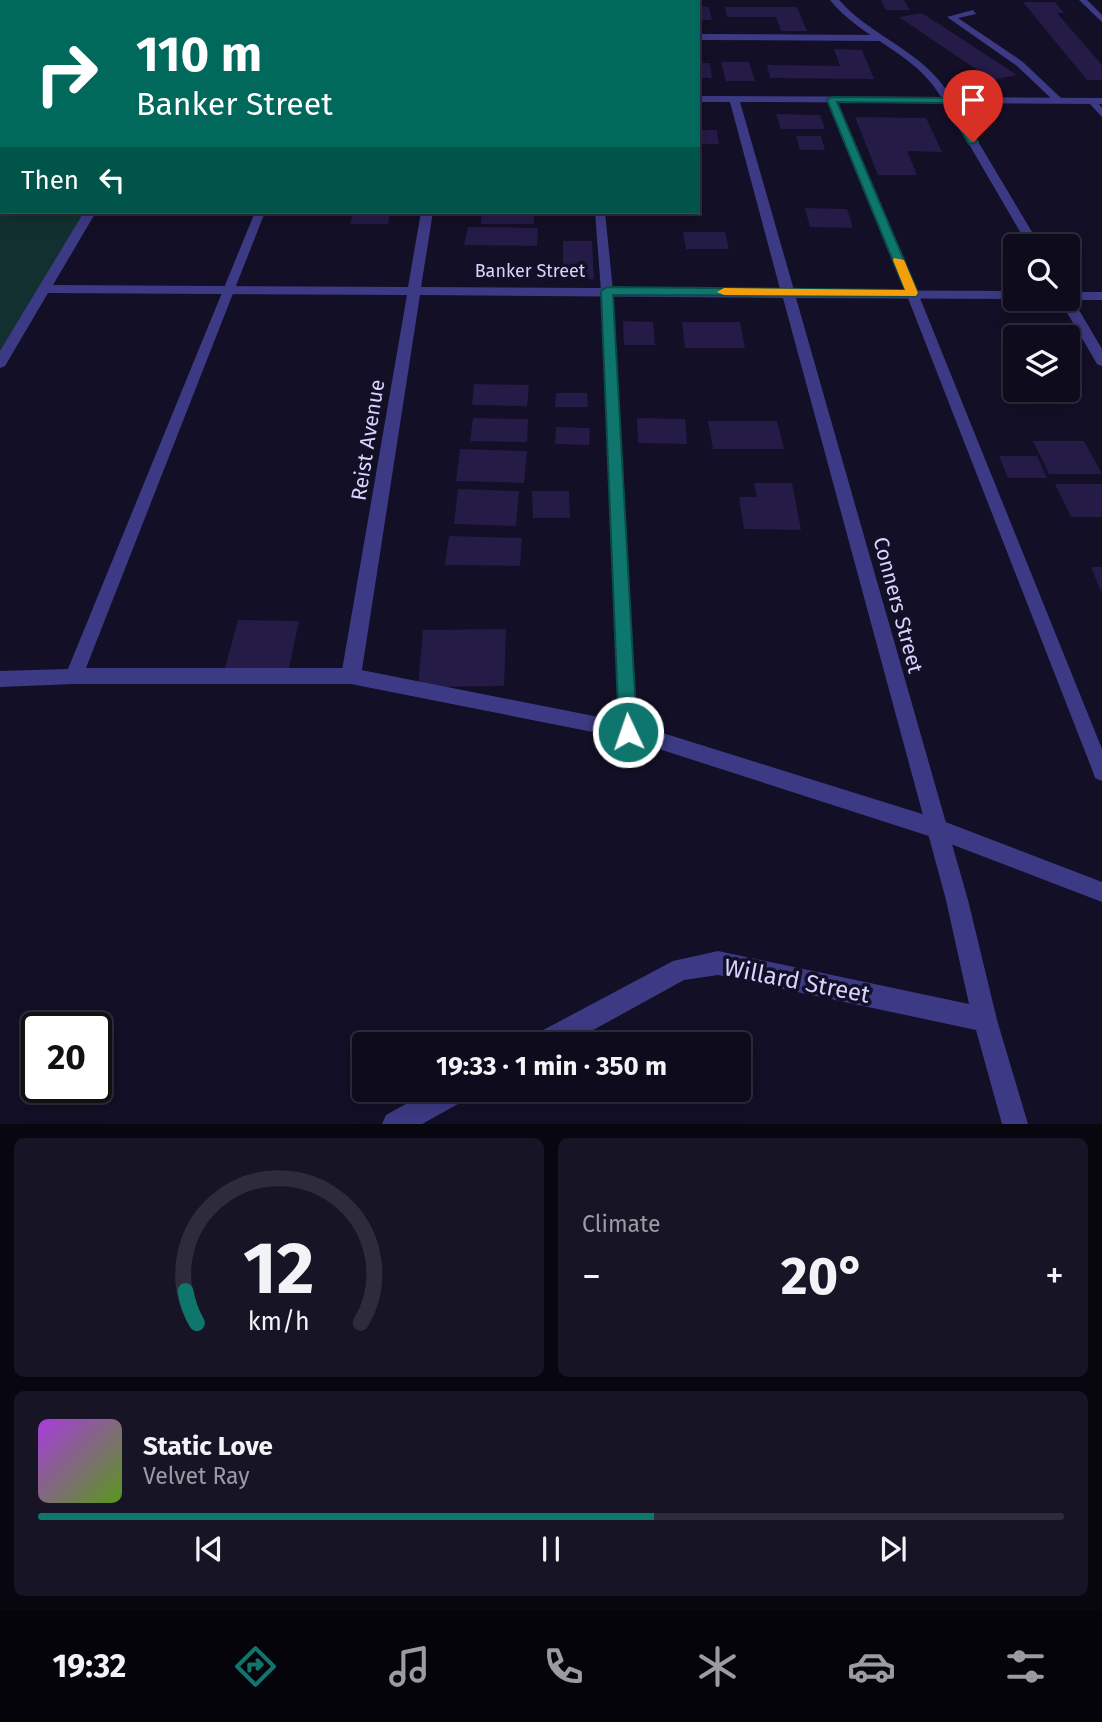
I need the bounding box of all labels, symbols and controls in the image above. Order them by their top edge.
text: 110 m [136,25,262,84]
icon: right [21,28,112,119]
pin [943,70,1003,142]
icon: arrive [954,81,992,119]
text: Banker Street [136,85,333,123]
icon: left [93,161,131,199]
text: Then [21,165,79,196]
map controls [1003,234,1080,402]
button: search [1003,234,1080,311]
street label: Banker Street [475,260,586,282]
button: layers [1003,325,1080,402]
street label: Reist Avenue [346,378,390,502]
street label: Conners Street [867,534,929,676]
position arrow [591,695,665,769]
street label: Willard Street [722,953,873,1009]
speed limit sign: 20 [21,1012,112,1103]
text: 19:33 · 1 min · 350 m [436,1051,667,1082]
text: Climate [582,1210,661,1238]
text: 12 [243,1226,315,1313]
text: 20° [781,1245,865,1308]
text: − [582,1253,601,1299]
text: + [1045,1253,1064,1299]
text: km/h [248,1307,310,1337]
text: Static Love [143,1431,273,1462]
text: Velvet Ray [143,1462,250,1490]
icon: previous [190,1530,228,1568]
icon: pause [532,1530,570,1568]
icon: next [874,1530,912,1568]
icon: directions [231,1642,280,1691]
icon: music [385,1642,434,1691]
icon: phone [539,1642,588,1691]
icon: climate [693,1642,742,1691]
icon: car [847,1642,896,1691]
icon: filters [1001,1642,1050,1691]
text: 19:32 [52,1647,126,1685]

